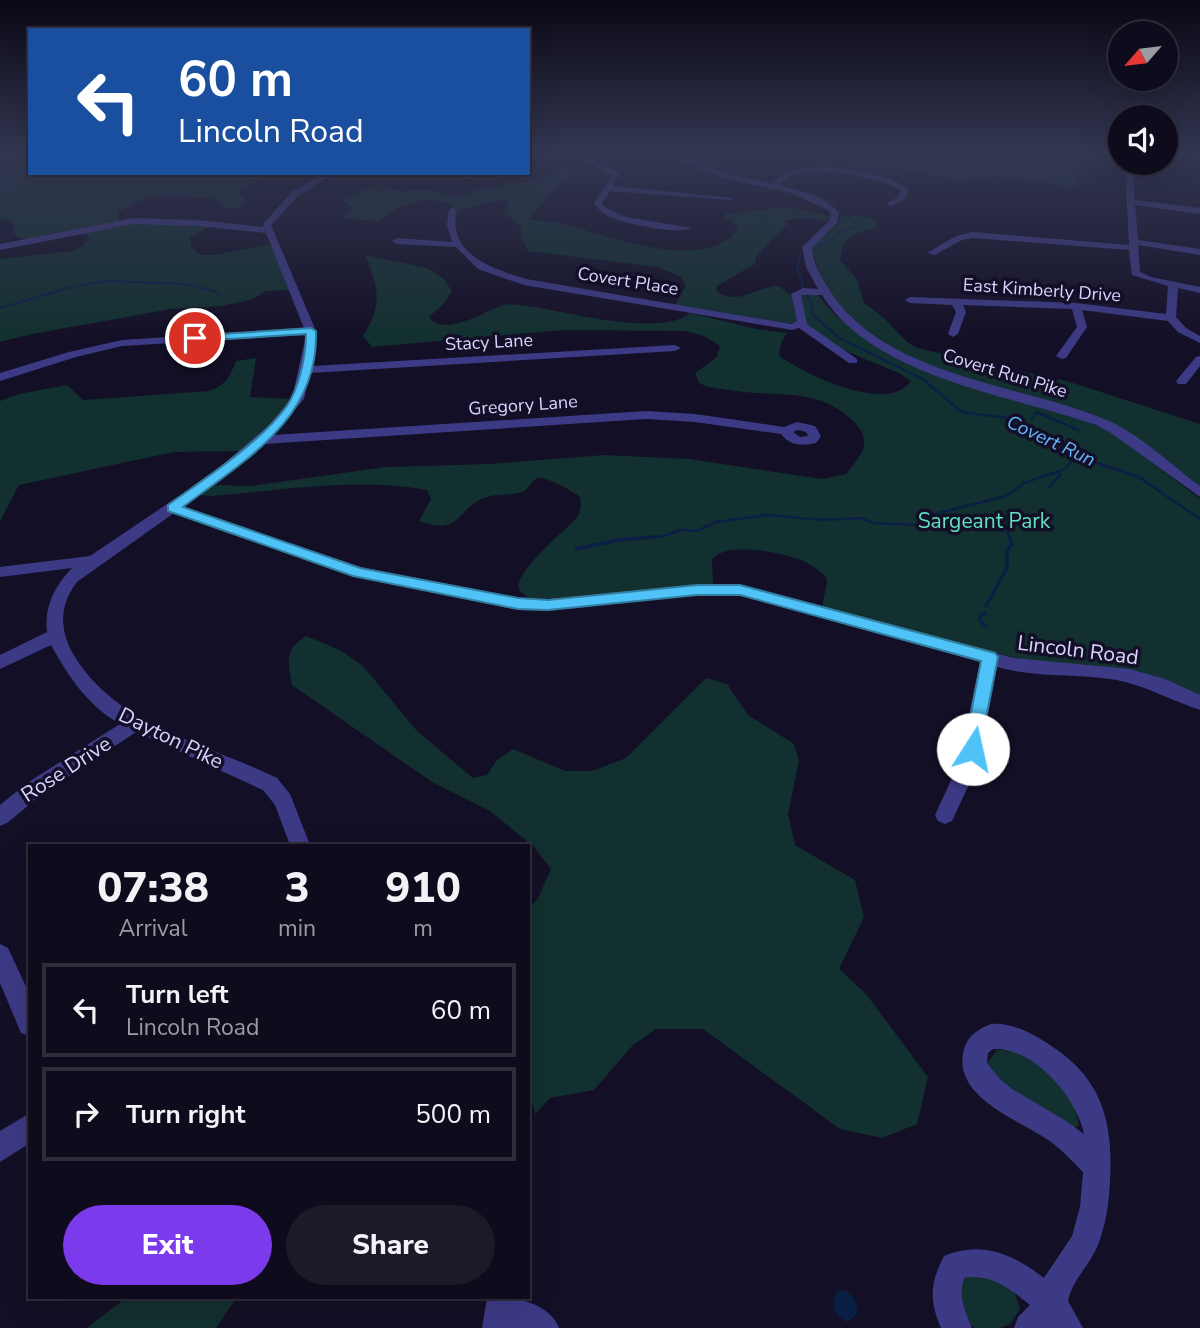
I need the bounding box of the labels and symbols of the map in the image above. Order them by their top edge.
north arrow [1108,21,1178,91]
street label: Covert Place [576,261,680,301]
street label: East Kimberly Drive [962,273,1122,307]
pin [165,308,225,368]
street label: Stacy Lane [444,328,534,356]
street label: Covert Run Pike [940,343,1070,403]
street label: Gregory Lane [468,389,578,421]
water label: Covert Run [1002,409,1100,473]
park label: Sargeant Park [918,507,1051,535]
street label: Lincoln Road [1016,629,1140,671]
street label: Dayton Pike [114,701,228,775]
position arrow [936,712,1010,786]
street label: Rose Drive [16,729,116,809]

